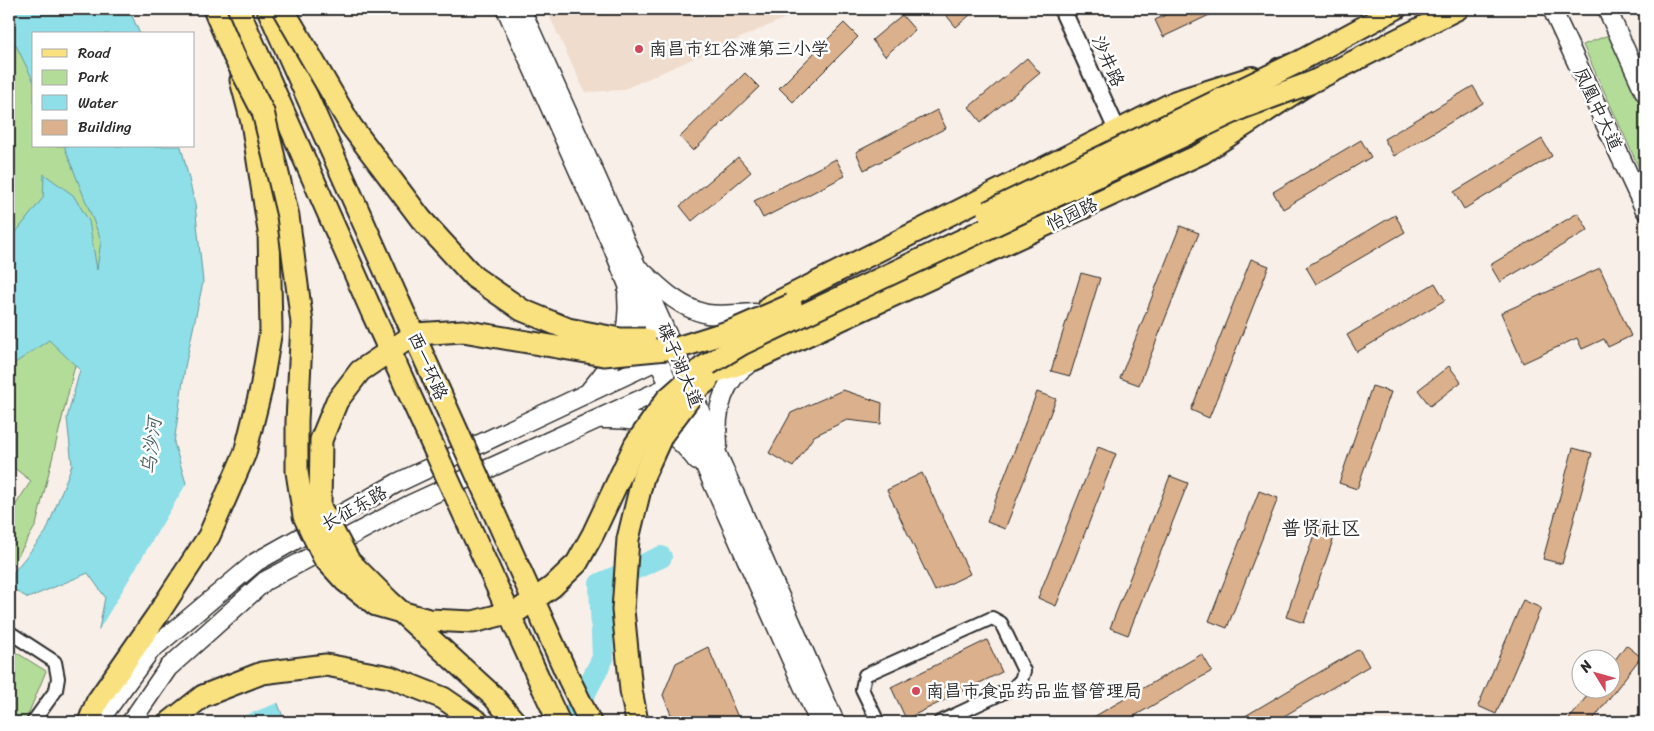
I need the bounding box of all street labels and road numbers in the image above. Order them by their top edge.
street label: 沙井路 [1082,30,1134,92]
street label: 凤凰中大道 [1564,61,1632,157]
street label: 怡园路 [1041,188,1103,240]
street label: 碟子湖大道 [648,317,712,413]
street label: 西一环路 [399,327,457,405]
street label: 长征东路 [315,477,393,539]

